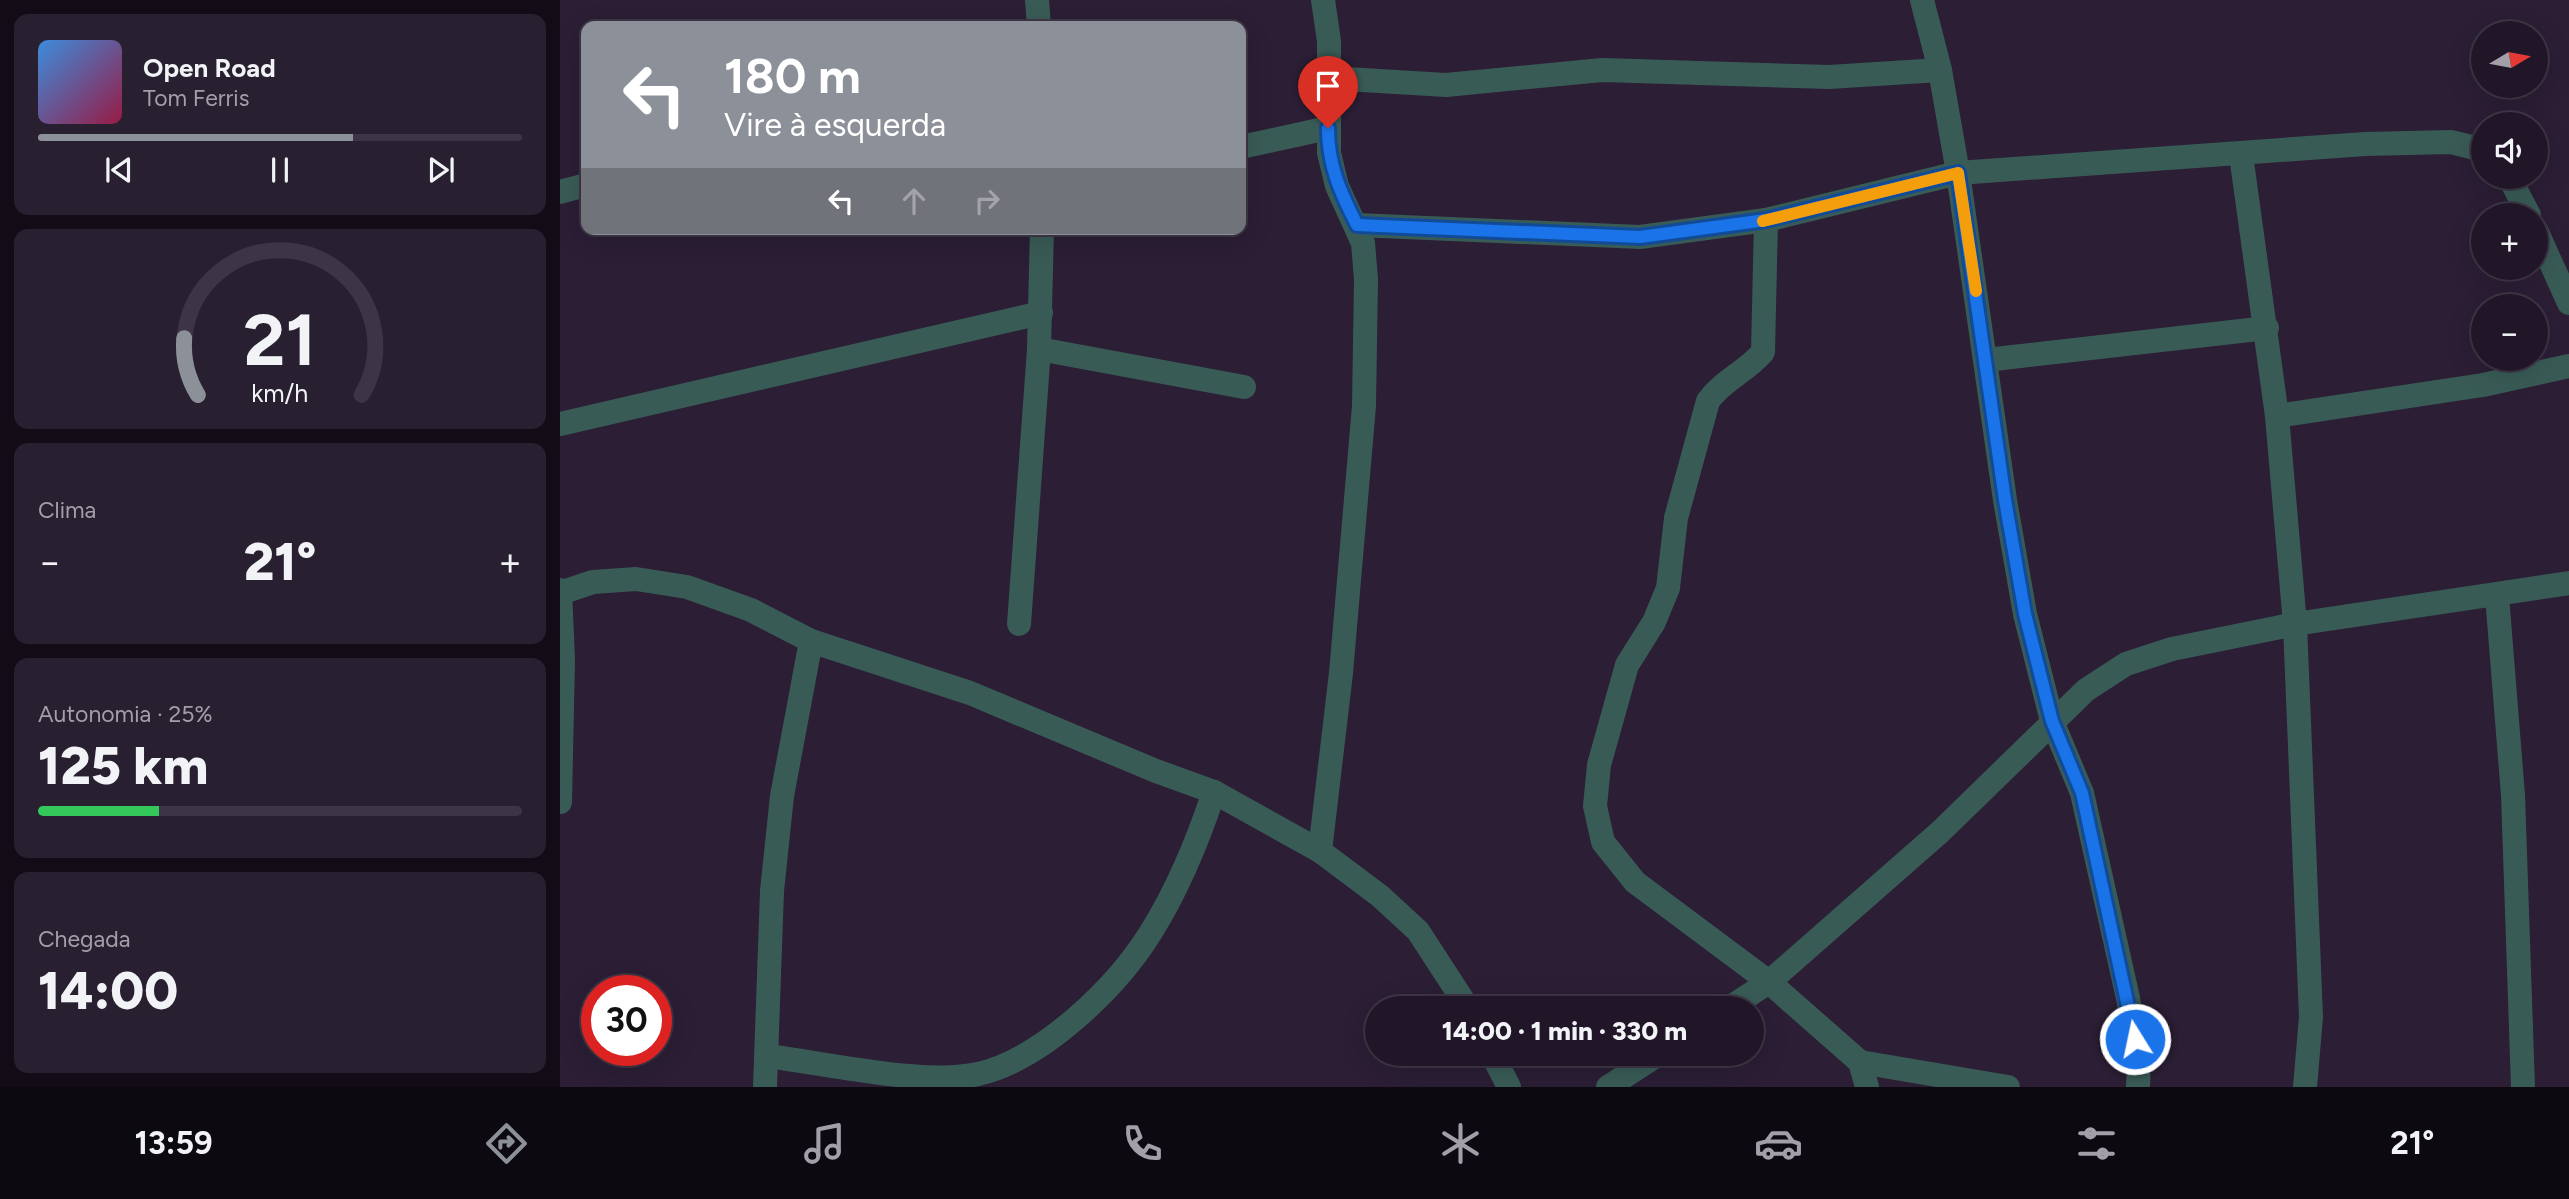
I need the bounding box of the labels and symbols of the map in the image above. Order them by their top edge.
north arrow [2471,21,2548,98]
pin [1298,56,1358,128]
speed limit sign: 30 [581,975,672,1066]
position arrow [2098,1002,2172,1076]

